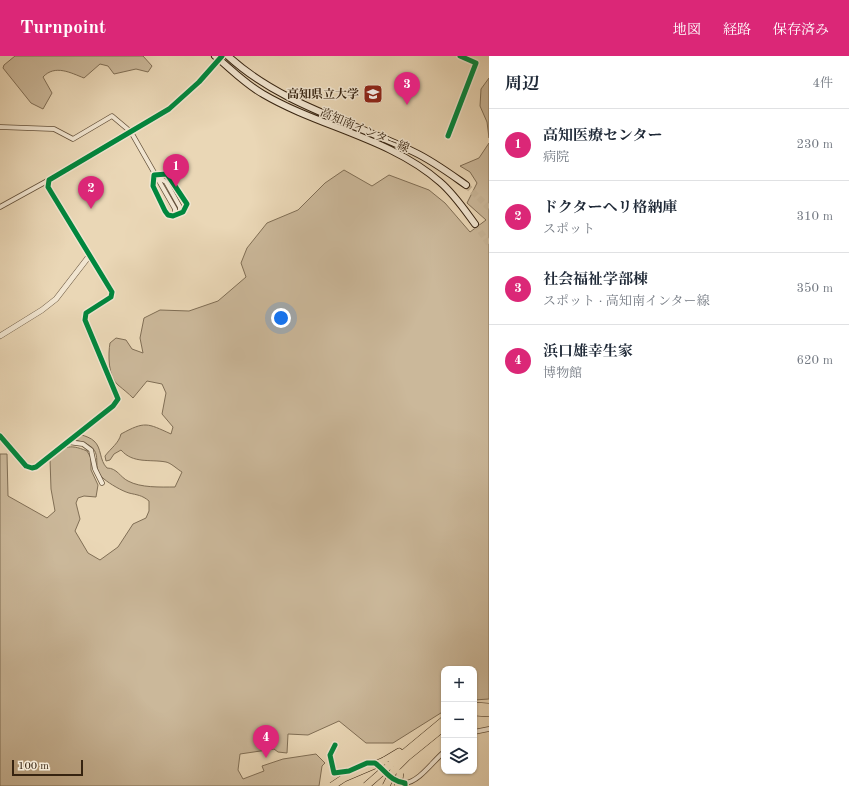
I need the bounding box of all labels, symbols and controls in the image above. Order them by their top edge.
text: Turnpoint [20,19,106,38]
text: 地図 [673,23,701,37]
text: 経路 [723,23,751,37]
text: 保存済み [773,23,829,37]
pin: 3 [394,72,420,105]
text: 周辺 [505,76,539,93]
text: 4件 [812,77,833,90]
school or university icon: 高知県立大学 [362,83,384,105]
place label: 高知県立大学 [287,87,359,101]
street label: 高知南インター線 [318,105,412,155]
text: 高知医療センター [543,129,662,144]
text: 1 [514,138,522,151]
text: 230 m [796,138,833,151]
text: 病院 [543,151,569,164]
pin: 1 [163,154,189,187]
pin: 2 [78,176,104,209]
text: ドクターヘリ格納庫 [543,201,677,216]
text: 2 [514,210,522,223]
text: 310 m [796,210,833,223]
text: スポット [543,223,595,236]
text: 社会福祉学部棟 [543,273,648,288]
text: 3 [514,282,522,295]
text: 350 m [796,282,833,295]
text: スポット · 高知南インター線 [543,295,709,308]
your location [271,308,291,328]
text: 浜口雄幸生家 [543,345,633,360]
text: 4 [514,354,522,367]
text: 620 m [796,354,833,367]
text: 博物館 [543,367,582,380]
map controls [441,666,477,774]
button: + [441,666,477,702]
button: − [441,702,477,738]
pin: 4 [253,725,279,758]
button: layers [441,738,477,774]
scale bar [12,758,83,777]
text: 100 m [18,761,49,772]

